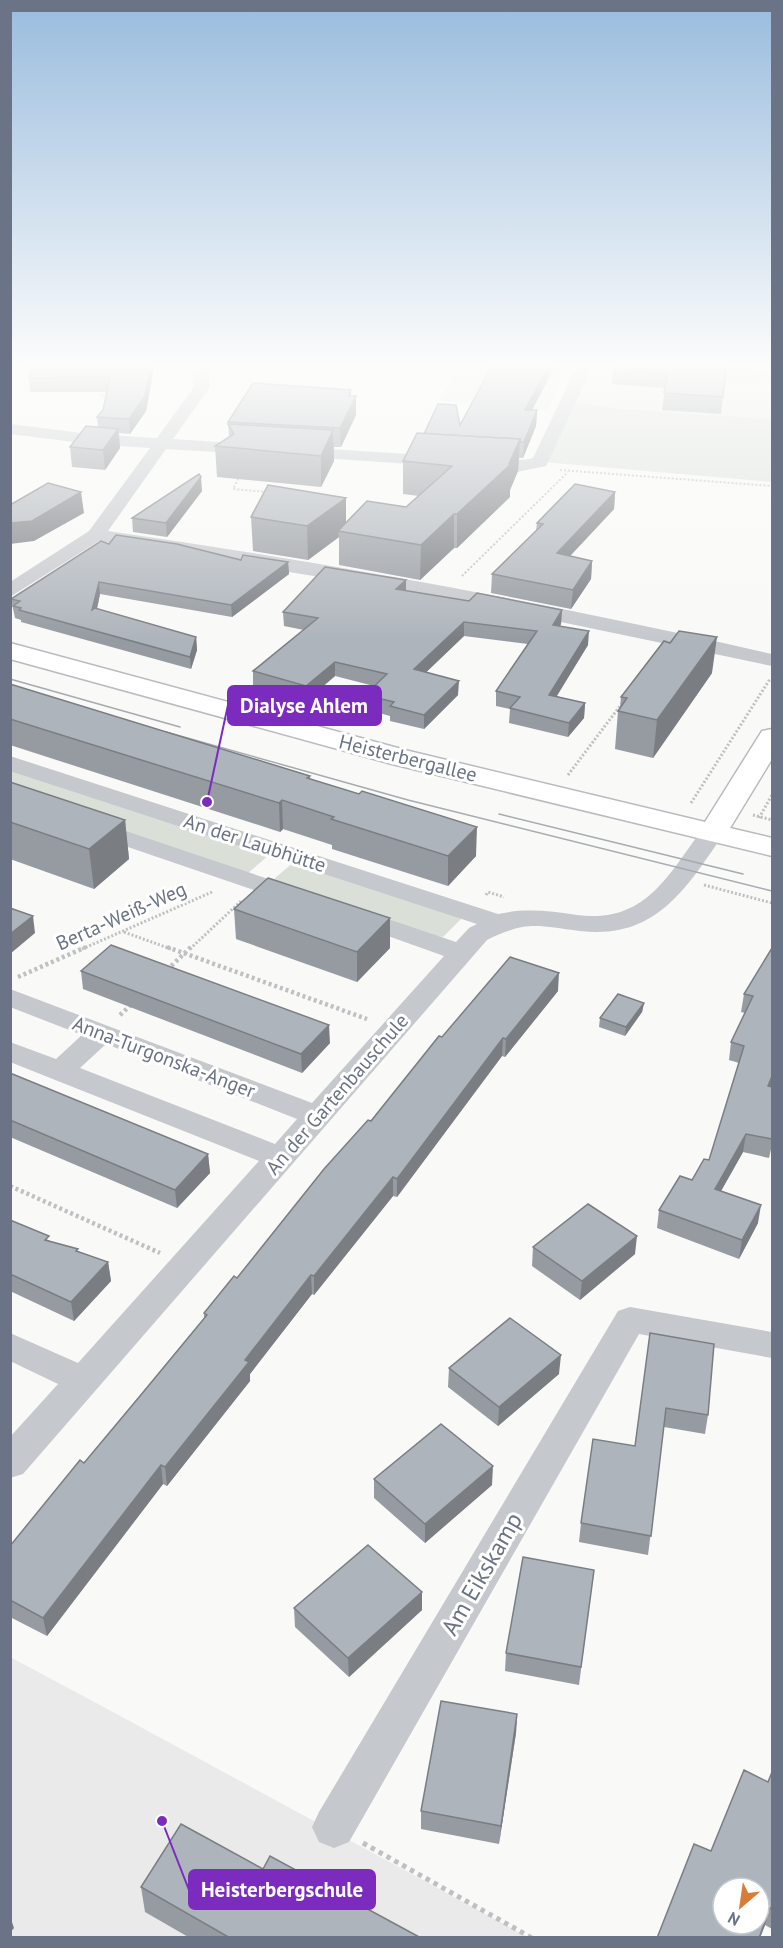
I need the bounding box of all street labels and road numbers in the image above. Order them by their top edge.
street label: Heisterbergallee [336,728,480,788]
street label: An der Laubhütte [181,808,329,878]
street label: Berta-Weiß-Weg [52,876,190,956]
street label: An der Gartenbauschule [260,1008,414,1180]
street label: Anna-Turgonska-Anger [69,1010,259,1104]
street label: Am Eikskamp [434,1507,529,1641]

